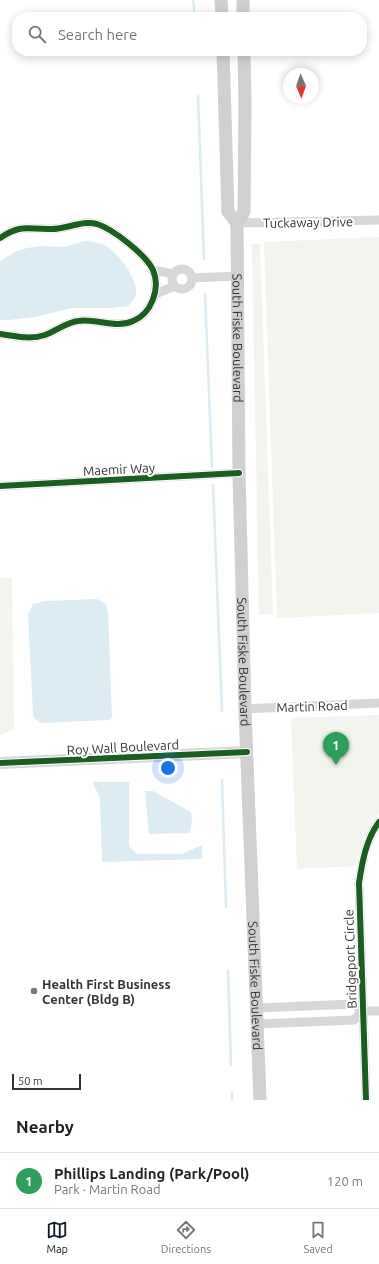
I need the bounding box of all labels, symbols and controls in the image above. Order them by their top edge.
search box [12,12,367,56]
icon: search [26,23,48,45]
text: Search here [58,26,137,43]
north arrow [283,68,319,104]
street label: Tuckaway Drive [263,214,353,230]
street label: South Fiske Boulevard [230,273,245,403]
street label: Maemir Way [83,460,155,478]
street label: South Fiske Boulevard [235,597,253,727]
street label: Martin Road [276,698,348,714]
pin: 1 [323,732,349,765]
street label: Roy Wall Boulevard [66,737,180,757]
your location [158,758,178,778]
street label: Bridgeport Circle [341,909,359,1009]
street label: South Fiske Boulevard [246,921,265,1050]
place label: Health First Business Center (Bldg B) [42,977,171,1007]
marker: Health First Business Center (Bldg B) [29,986,39,996]
scale bar [12,1072,81,1091]
text: 50 m [18,1075,42,1087]
text: Nearby [16,1117,74,1136]
text: Phillips Landing (Park/Pool) [54,1165,250,1182]
text: 1 [25,1174,33,1188]
text: 120 m [327,1174,363,1188]
text: Park · Martin Road [54,1182,161,1196]
tab: Map [46,1219,68,1255]
tab: Directions [161,1219,211,1255]
tab: Saved [303,1219,333,1255]

